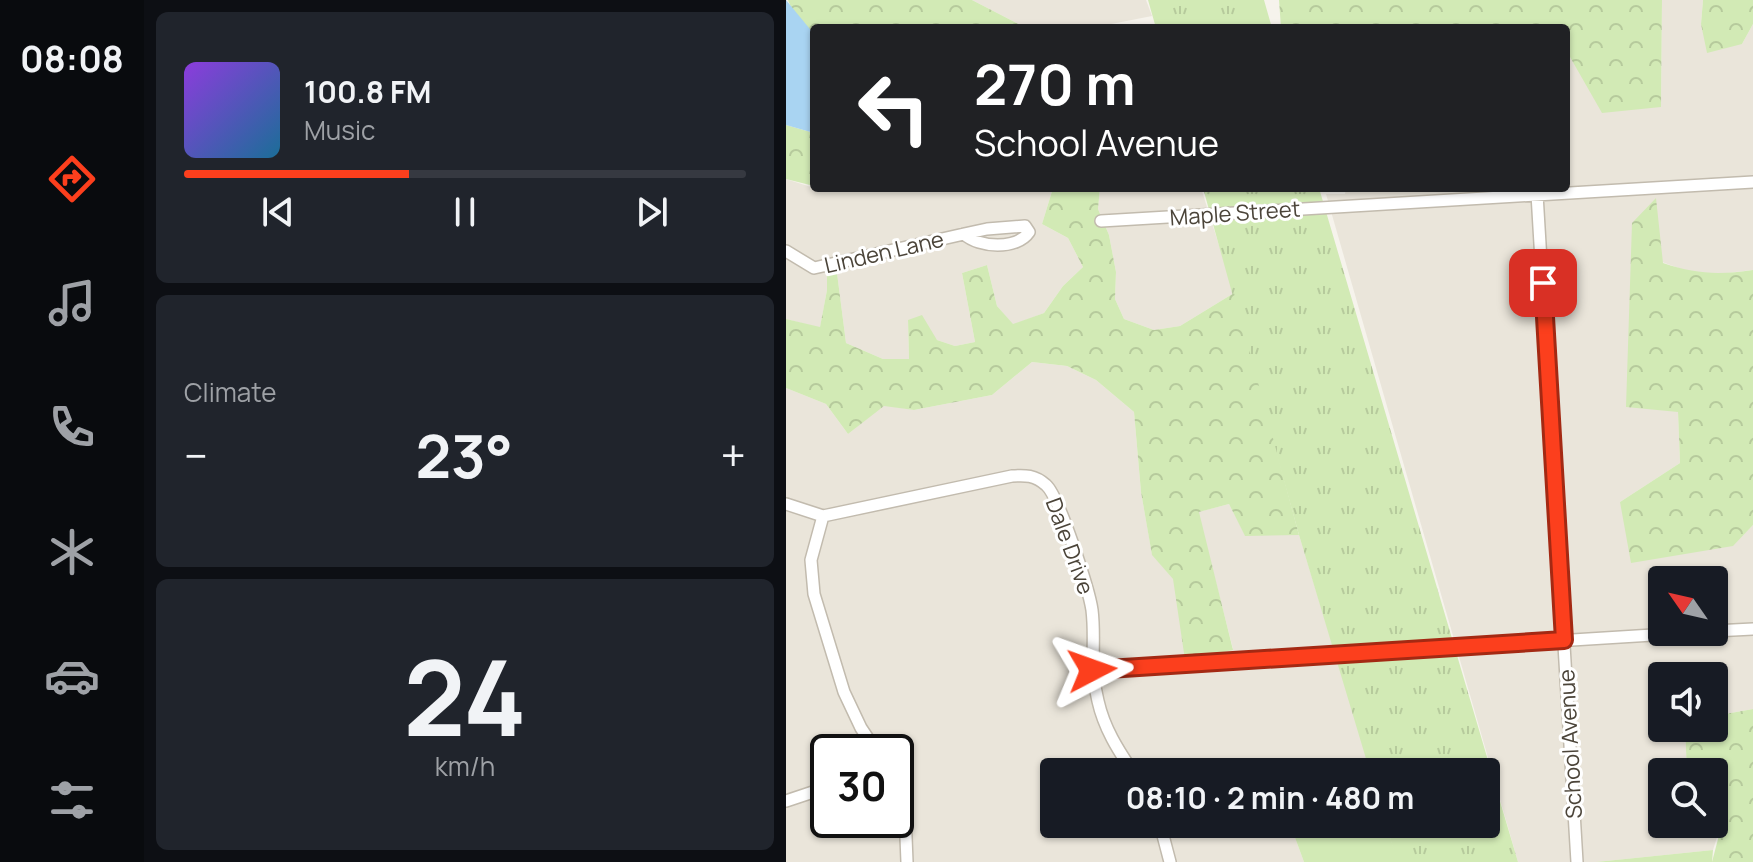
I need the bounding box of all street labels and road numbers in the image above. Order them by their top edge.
street label: Maple Street [1169,193,1301,233]
street label: Linden Lane [821,224,947,280]
street label: Dale Drive [1039,493,1101,599]
street label: School Avenue [1551,668,1589,820]

